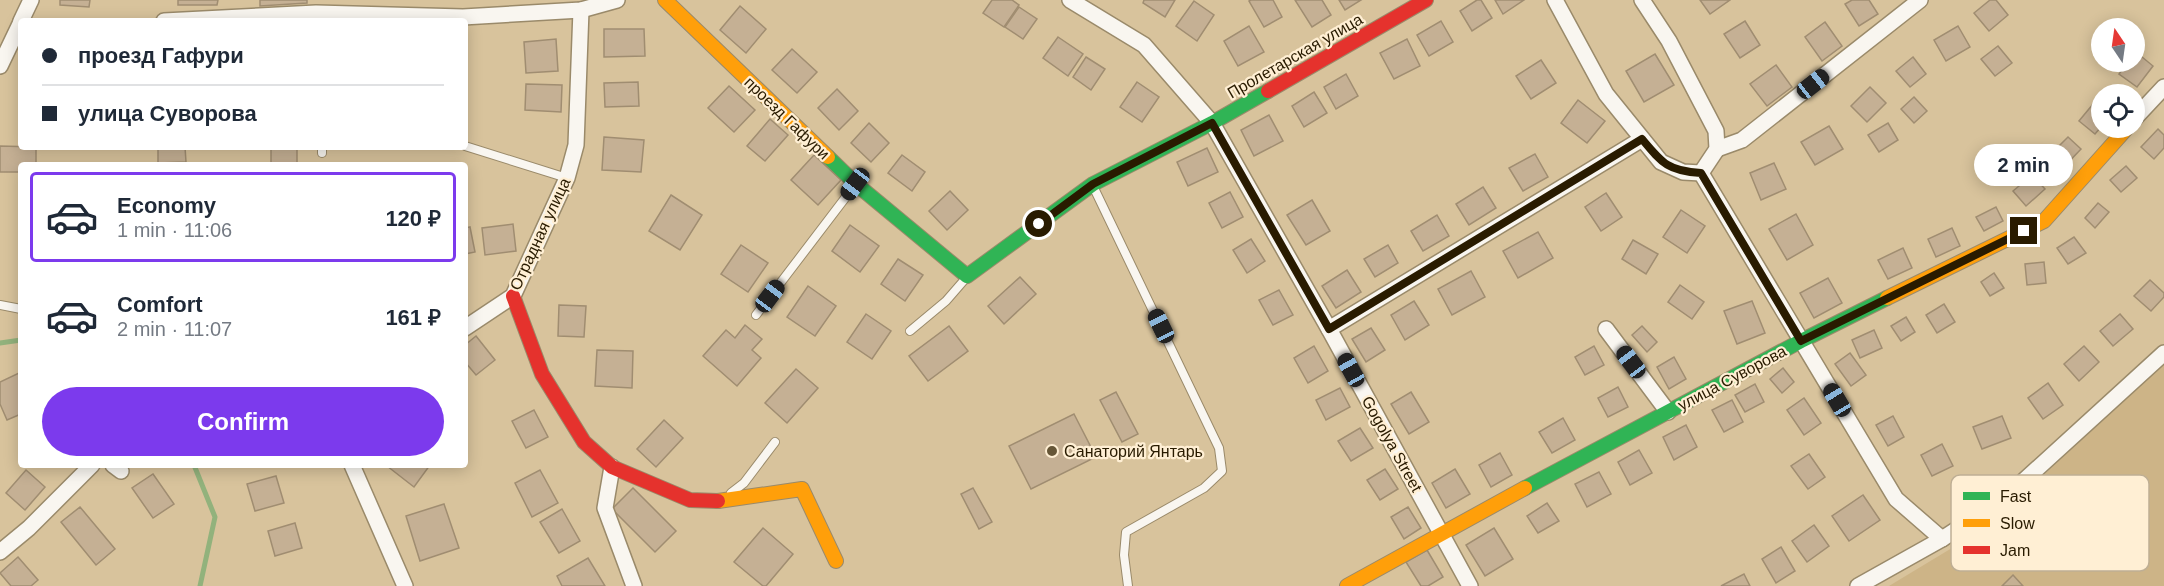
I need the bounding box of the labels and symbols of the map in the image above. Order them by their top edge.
street label: Пролетарская улица [1225,10,1366,102]
north arrow [2091,18,2145,72]
car [1793,66,1833,102]
street label: проезд Гафури [741,73,833,163]
callout: 2 min [1974,144,2074,186]
car [837,164,873,204]
street label: Отрадная улица [507,175,573,293]
route start [1025,210,1052,237]
route end [2010,217,2037,244]
car [752,276,788,316]
car [1145,306,1177,346]
car [1613,342,1649,382]
street label: улица Суворова [1675,342,1789,414]
car [1334,350,1368,390]
car [1820,380,1854,420]
street label: Gogolya Street [1359,393,1426,495]
place label: Санаторий Янтарь [1064,443,1203,460]
marker: Санаторий Янтарь [1045,444,1059,458]
legend [1951,475,2149,571]
text: Fast [2000,488,2032,505]
text: Slow [2000,515,2035,532]
text: Jam [2000,542,2030,559]

